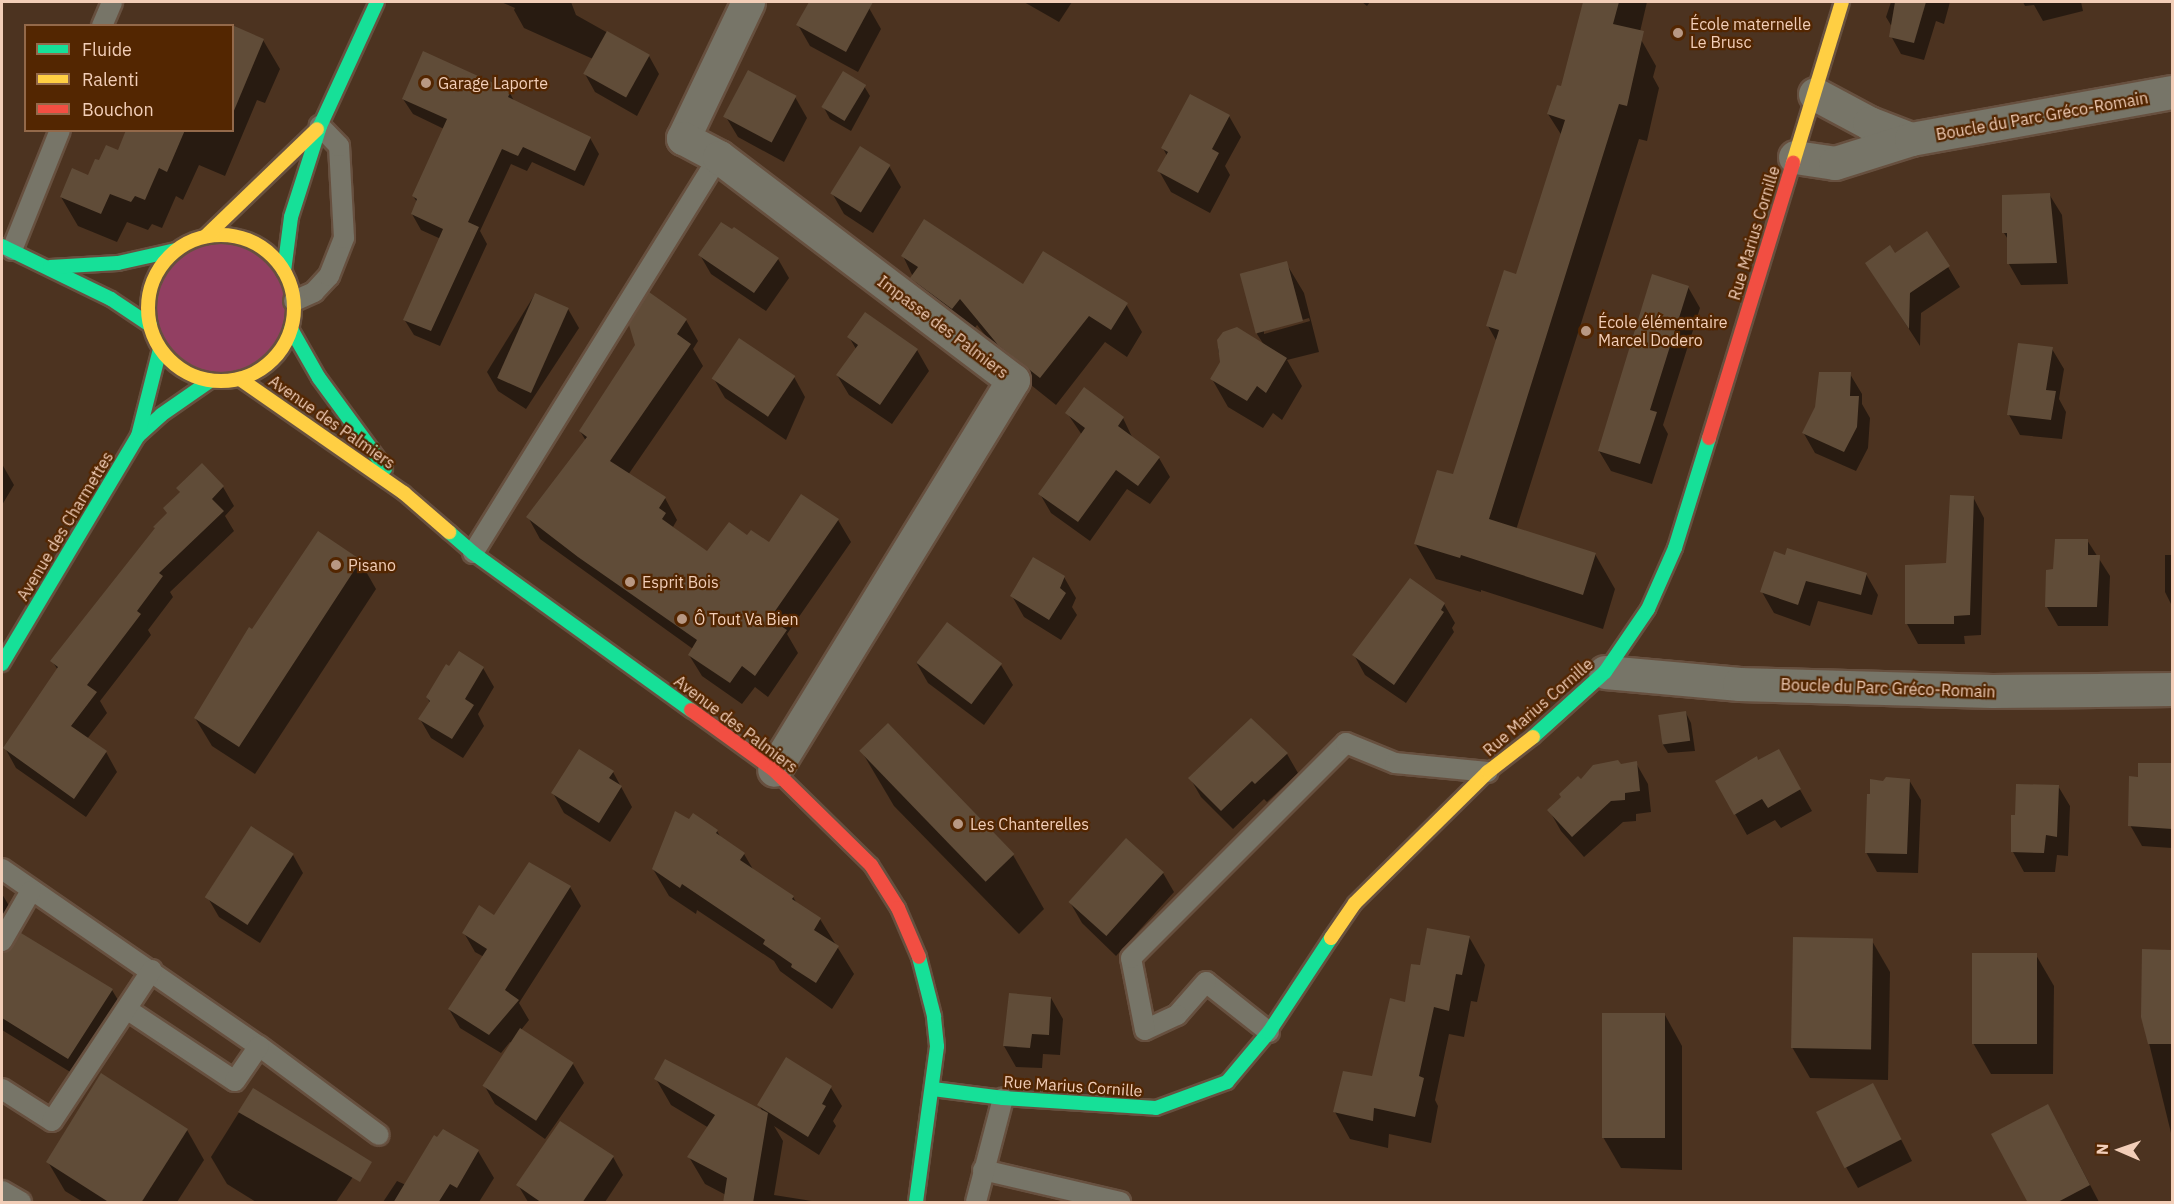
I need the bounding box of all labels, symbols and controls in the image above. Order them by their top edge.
place label: École maternelle Le Brusc [1690,14,1811,52]
legend [24,24,234,132]
marker: École maternelle Le Brusc [1671,26,1685,40]
text: Fluide [82,38,132,61]
text: Ralenti [82,68,139,91]
place label: Garage Laporte [438,73,548,93]
marker: Garage Laporte [419,76,433,90]
street label: Boucle du Parc Gréco-Romain [1934,88,2150,144]
text: Bouchon [82,98,154,121]
street label: Rue Marius Cornille [1724,164,1784,302]
street label: Impasse des Palmiers [874,272,1012,382]
place label: École élémentaire Marcel Dodero [1598,312,1727,350]
marker: École élémentaire Marcel Dodero [1579,324,1593,338]
street label: Avenue des Palmiers [265,371,399,473]
street label: Avenue des Charmettes [13,448,117,604]
place label: Pisano [348,555,396,575]
marker: Pisano [329,558,343,572]
place label: Esprit Bois [642,572,719,592]
marker: Esprit Bois [623,575,637,589]
place label: Ô Tout Va Bien [694,609,799,629]
marker: Ô Tout Va Bien [675,612,689,626]
street label: Rue Marius Cornille [1479,654,1597,760]
street label: Avenue des Palmiers [670,671,802,777]
street label: Boucle du Parc Gréco-Romain [1780,675,1996,701]
place label: Les Chanterelles [970,814,1089,834]
marker: Les Chanterelles [951,817,965,831]
street label: Rue Marius Cornille [1003,1072,1143,1100]
north arrow [2090,1120,2150,1180]
text: N [2092,1143,2112,1156]

